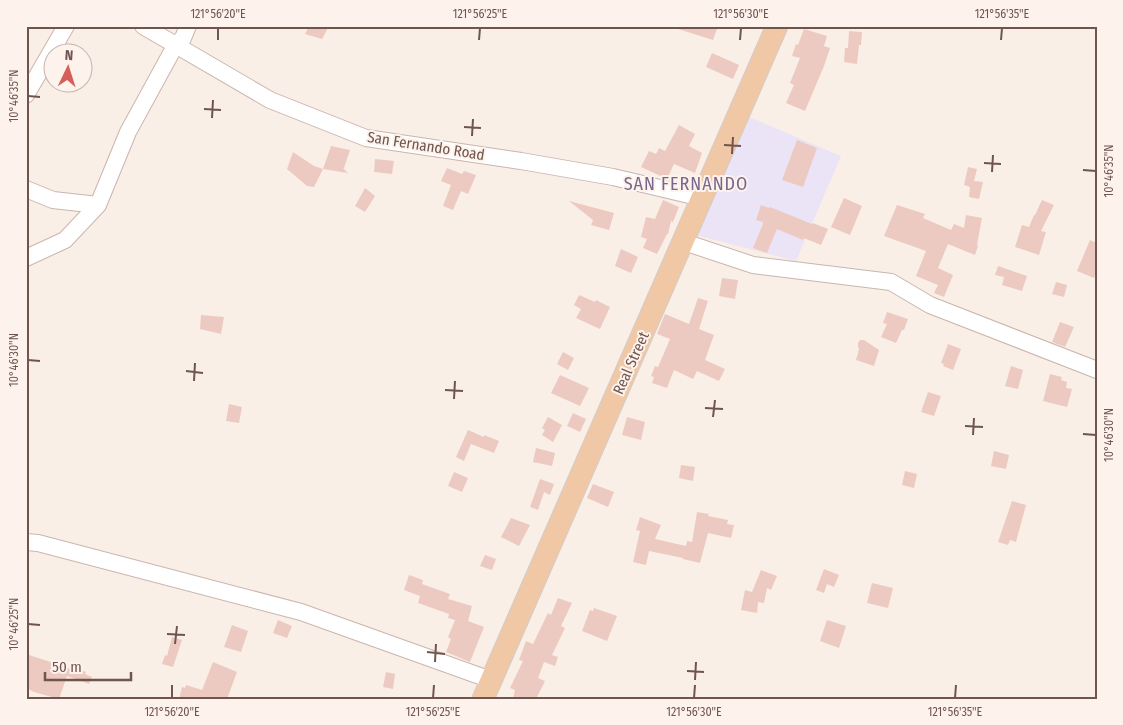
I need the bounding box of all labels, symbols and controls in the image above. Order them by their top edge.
text: 121°56'20"E [190,7,246,21]
text: 121°56'25"E [453,7,508,21]
text: 121°56'30"E [713,7,769,21]
text: 121°56'35"E [975,7,1030,21]
north arrow [42,42,92,92]
text: N [64,47,74,64]
text: 10°46'35"N [7,70,21,122]
street label: San Fernando Road [366,128,486,164]
text: 10°46'35"N [1102,145,1116,197]
district label: SAN FERNANDO [624,173,748,195]
street label: Real Street [609,329,653,397]
text: 10°46'30"N [7,333,21,387]
text: 10°46'30"N [1102,408,1116,462]
text: 10°46'25"N [7,598,21,650]
scale bar [45,650,131,682]
text: 50 m [52,658,82,676]
text: 121°56'20"E [144,705,200,719]
text: 121°56'25"E [406,705,461,719]
text: 121°56'30"E [666,705,722,719]
text: 121°56'35"E [928,705,983,719]

